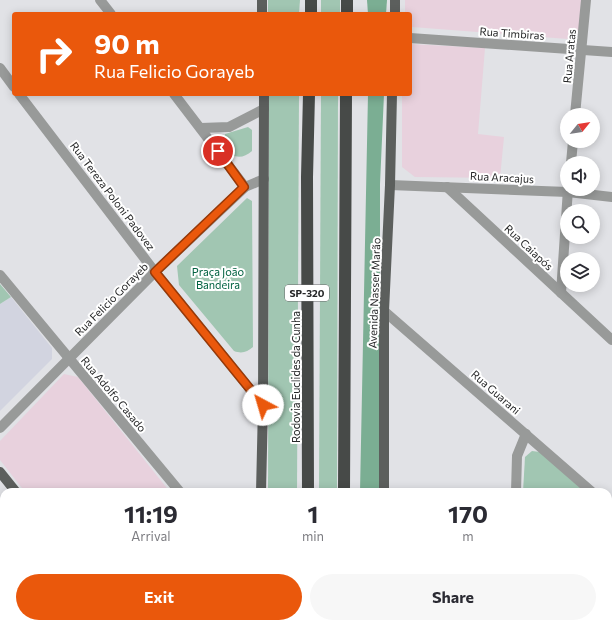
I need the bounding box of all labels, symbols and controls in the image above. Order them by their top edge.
street label: Rua Timbiras [479,24,545,42]
text: 90 m [94,26,160,60]
icon: right [28,28,80,80]
street label: Rua Aratas [560,28,578,84]
text: Rua Felicio Gorayeb [94,60,255,82]
north arrow [560,108,600,148]
map controls [560,108,600,292]
pin [201,134,235,168]
street label: Rua Tereza Poloni Padovez [68,139,158,253]
icon: arrive [207,140,229,162]
button: sound [560,156,600,196]
street label: Rua Aracajus [470,169,534,185]
button: search [560,204,600,244]
street label: Rua Caiapós [502,221,556,273]
street label: Avenida Nasser Marão [366,237,382,349]
button: layers [560,252,600,292]
street label: Rua Felicio Gorayeb [72,260,150,338]
park label: Praça João Bandeira [192,265,245,291]
road number: SP-320 [285,285,329,301]
street label: Rodovia Euclides da Cunha [289,311,302,443]
street label: Rua Adolfo Casado [79,354,149,435]
street label: Rua Guarani [469,367,523,417]
position arrow [242,384,284,426]
text: 11:19 [124,499,178,528]
text: 1 [308,499,318,528]
text: 170 [448,499,488,528]
text: Arrival [131,528,171,544]
text: min [302,528,324,544]
text: m [462,528,474,544]
button: Exit [16,574,302,620]
button: Share [310,574,596,620]

